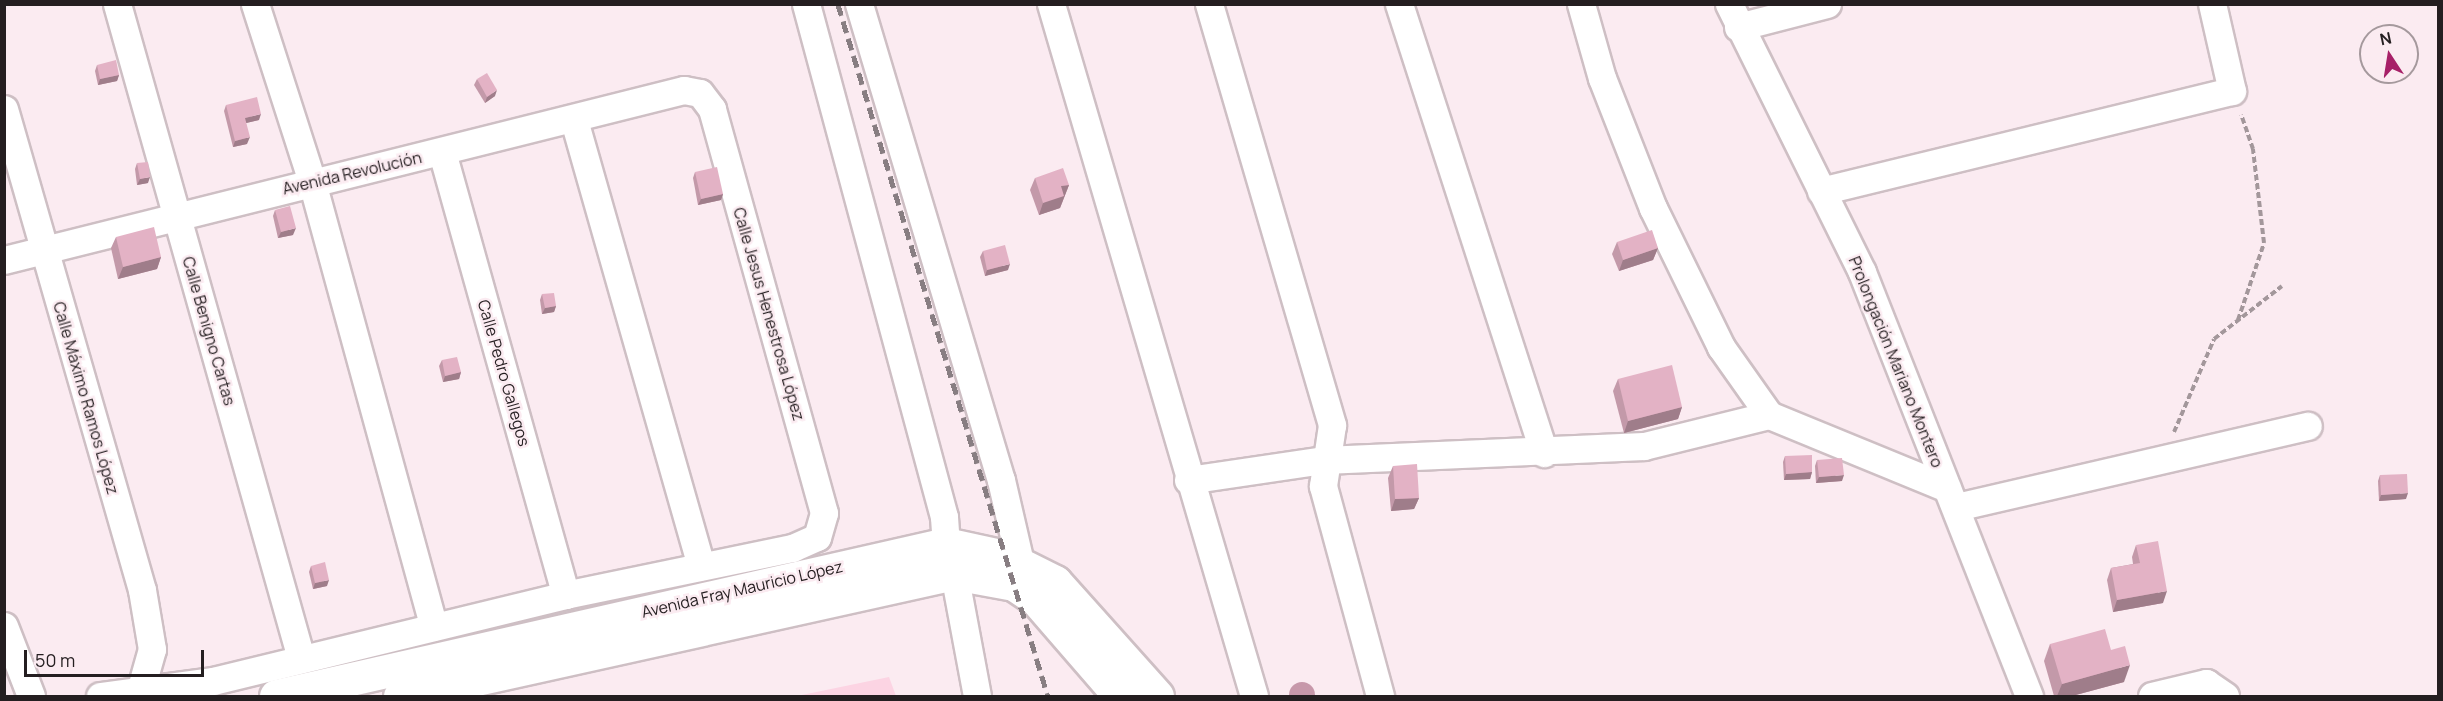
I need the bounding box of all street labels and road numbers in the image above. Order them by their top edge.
street label: Avenida Revolución [281,148,423,198]
street label: Calle Jesus Henestrosa López [729,205,809,423]
street label: Calle Benigno Cartas [179,254,239,408]
street label: Prolongación Mariano Montero [1845,254,1947,470]
street label: Calle Pedro Gallegos [474,298,534,448]
street label: Calle Máximo Ramos López [49,299,123,497]
street label: Avenida Fray Mauricio López [639,556,845,622]

